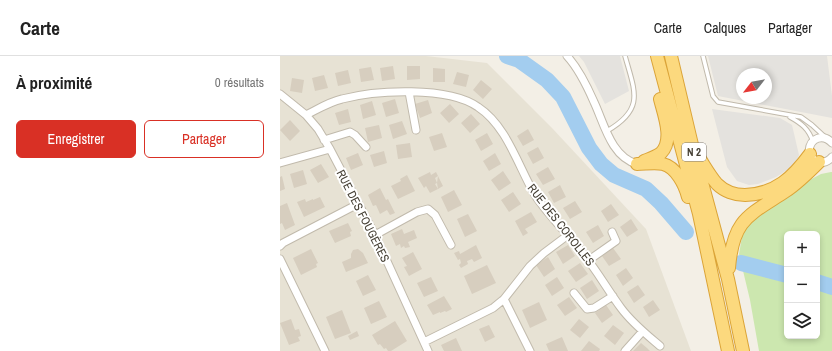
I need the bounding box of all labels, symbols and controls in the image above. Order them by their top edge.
text: Carte [20,15,60,41]
text: Carte [654,19,682,37]
text: Calques [704,19,746,37]
text: Partager [768,19,812,37]
north arrow [736,68,772,104]
text: À proximité [16,71,92,94]
text: 0 résultats [215,74,264,91]
button: Enregistrer [16,120,136,158]
button: Partager [144,120,264,158]
road number: N 2 [682,143,706,161]
street label: RUE DES FOUGÈRES [333,167,393,265]
street label: RUE DES COROLLES [524,181,598,270]
map controls [784,231,820,339]
button: + [784,231,820,267]
button: − [784,267,820,303]
button: layers [784,303,820,339]

